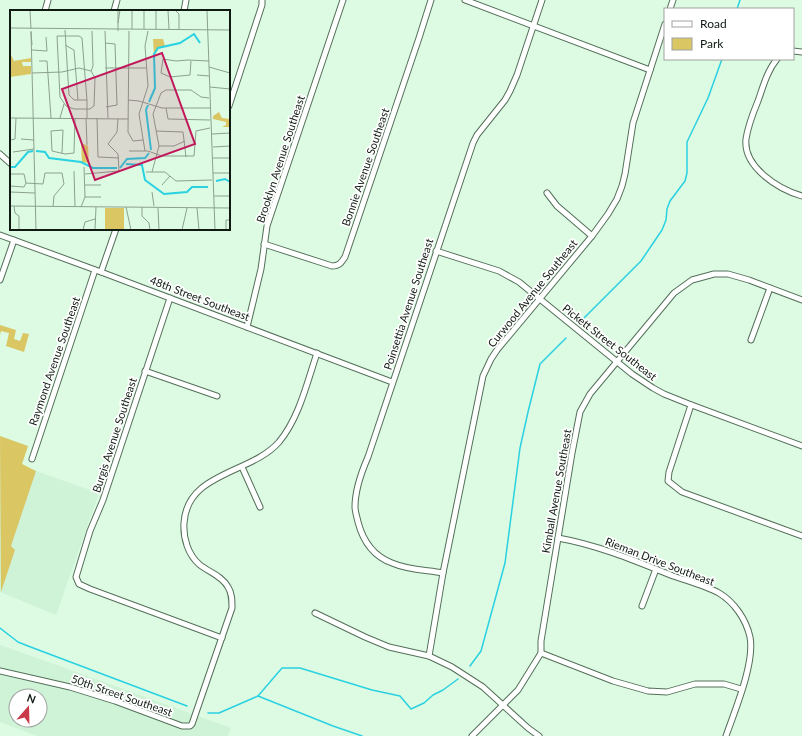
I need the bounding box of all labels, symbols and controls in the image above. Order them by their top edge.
legend [664,8,794,60]
inset map [10,10,230,230]
text: Road [700,16,727,31]
text: Park [700,36,724,51]
street label: Brooklyn Avenue Southeast [253,94,307,224]
street label: Bonnie Avenue Southeast [339,106,391,228]
street label: Poinsettia Avenue Southeast [381,237,435,371]
street label: Curwood Avenue Southeast [485,237,579,349]
street label: 48th Street Southeast [148,273,252,323]
street label: Raymond Avenue Southeast [26,295,82,427]
street label: Pickett Street Southeast [560,301,660,383]
street label: Burgis Avenue Southeast [89,376,139,494]
street label: Kimball Avenue Southeast [539,428,573,554]
street label: Rieman Drive Southeast [603,534,717,588]
street label: 50th Street Southeast [70,672,174,718]
north arrow [8,688,48,728]
text: N [25,691,38,706]

